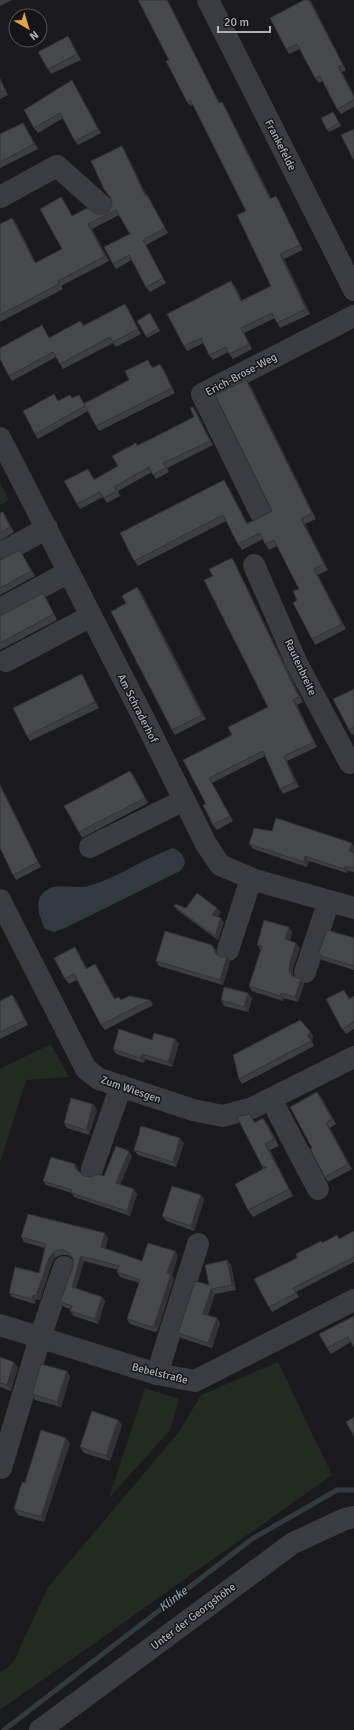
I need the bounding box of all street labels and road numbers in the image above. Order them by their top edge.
street label: Frankefelde [262,118,299,173]
street label: Erich-Brose-Weg [203,350,279,399]
street label: Rautenbreite [282,637,319,697]
street label: Am Schraderhof [115,672,161,746]
street label: Zum Wiesgen [99,1073,163,1106]
street label: Bebelstraße [131,1360,189,1387]
street label: Unter der Georgshöhe [148,1580,238,1653]

